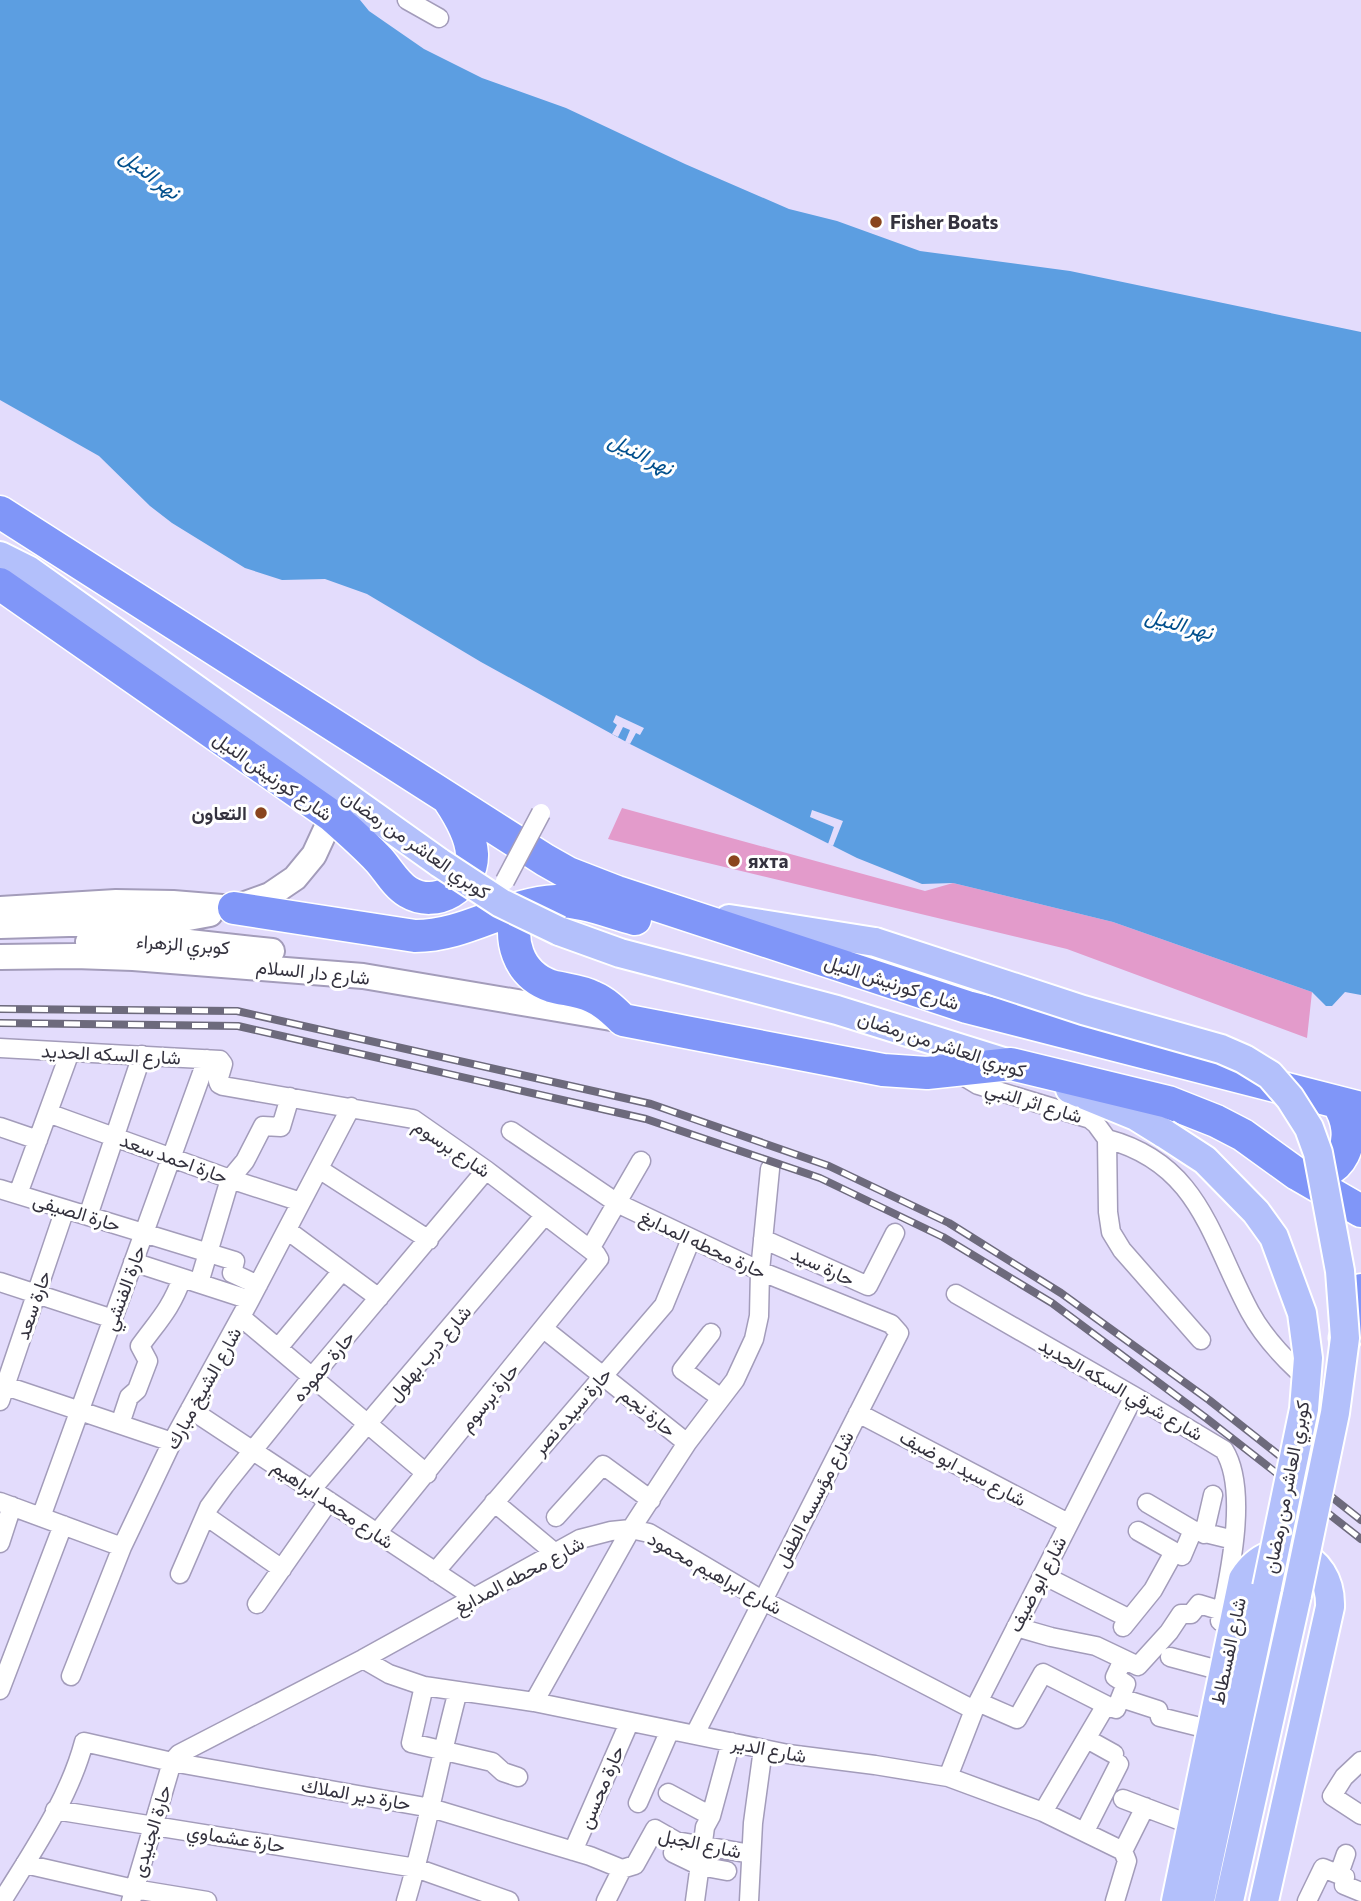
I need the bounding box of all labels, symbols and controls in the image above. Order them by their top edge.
water label: نهر النيل [115,142,187,206]
place label: Fisher Boats [890,210,999,233]
marker: Fisher Boats [868,214,884,230]
water label: نهر النيل [604,426,679,482]
water label: نهر النيل [1142,602,1217,646]
street label: شارع كورنيش النيل [208,726,337,827]
street label: كوبري العاشر من رمضان [335,784,495,907]
place label: التعاون [191,801,247,826]
marker: التعاون [253,805,269,821]
place label: яхта [748,849,788,872]
marker: яхта [726,853,742,869]
street label: كوبري الزهراء [135,929,231,963]
street label: شارع كورنيش النيل [821,949,962,1016]
street label: شارع دار السلام [255,954,371,991]
street label: كوبري العاشر من رمضان [854,1005,1029,1086]
street label: شارع السكه الحديد [40,1038,182,1071]
street label: شارع اثر النبي [981,1076,1085,1132]
street label: شارع برسوم [408,1113,495,1183]
street label: حارة احمد سعد [117,1127,231,1189]
street label: حارة الصيفى [30,1187,124,1237]
street label: حارة محطه المدابغ [635,1204,770,1286]
street label: حارة سيد [787,1241,859,1291]
street label: حارة الفنشي [97,1242,154,1335]
street label: حارة سعد [10,1267,56,1343]
street label: شارع درب بهلول [382,1300,477,1407]
street label: شارع الشيخ مبارك [160,1323,248,1454]
street label: حارة حموده [286,1326,360,1406]
street label: شارع شرقي السكه الحديد [1033,1332,1207,1449]
street label: حارة برسوم [454,1358,525,1437]
street label: حارة سيده نصر [527,1362,617,1461]
street label: حارة نجم [614,1382,681,1443]
street label: كوبري العاشر من رمضان [1257,1399,1318,1576]
street label: شارع سيد ابو ضيف [895,1425,1030,1512]
street label: شارع مؤسسه الطفل [769,1427,860,1572]
street label: شارع محمد ابراهيم [267,1454,399,1555]
street label: شارع ابراهيم محمود [643,1526,786,1621]
street label: شارع محطه المدابغ [450,1531,589,1621]
street label: شارع ابو ضيف [1003,1532,1072,1636]
street label: شارع الفسطاط [1205,1595,1252,1707]
street label: شارع الدير [728,1730,808,1769]
street label: حارة محسن [573,1742,629,1832]
street label: حارة دير الملاك [299,1773,413,1815]
street label: حارة الجنيدى [126,1782,176,1880]
street label: حارة عشماوي [185,1818,287,1862]
street label: شارع الجبل [656,1823,744,1864]

